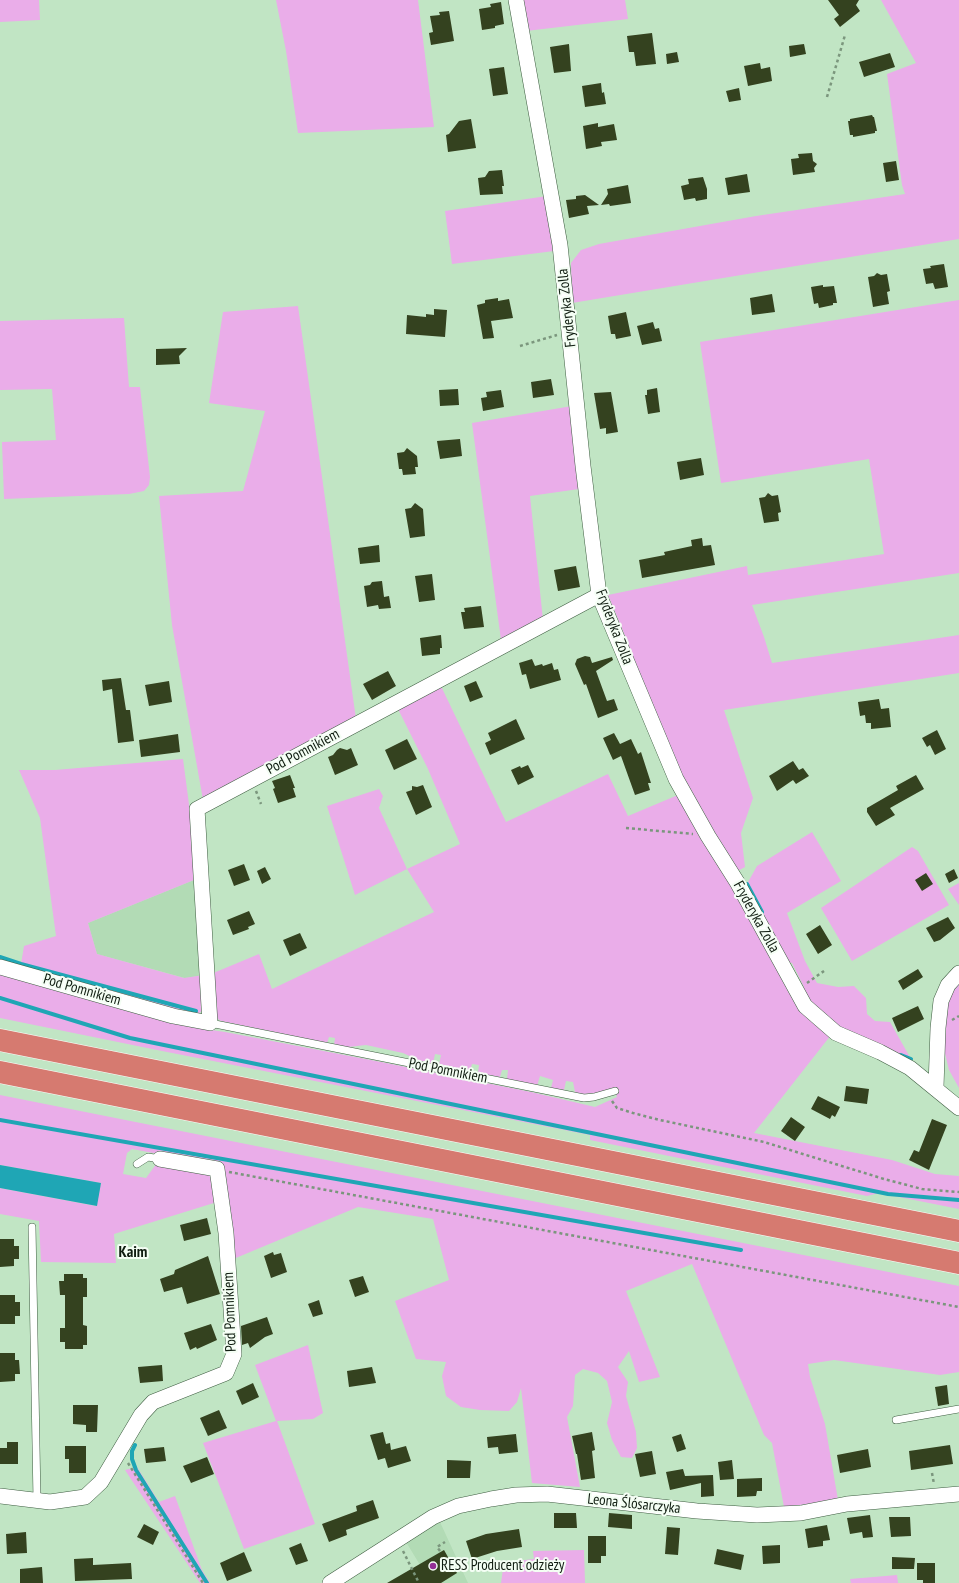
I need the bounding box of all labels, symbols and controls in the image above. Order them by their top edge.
street label: Fryderyka Zolla [554,268,580,348]
street label: Fryderyka Zolla [591,587,637,667]
street label: Pod Pomnikiem [263,725,343,779]
street label: Fryderyka Zolla [729,878,783,956]
street label: Pod Pomnikiem [41,970,123,1010]
street label: Pod Pomnikiem [407,1055,489,1087]
district label: Kaim [119,1242,147,1262]
street label: Pod Pomnikiem [220,1272,240,1352]
street label: Leona Ślósarczyka [587,1490,681,1518]
place label: RESS Producent odzieży [441,1557,564,1575]
marker: RESS Producent odzieży [428,1561,438,1571]

